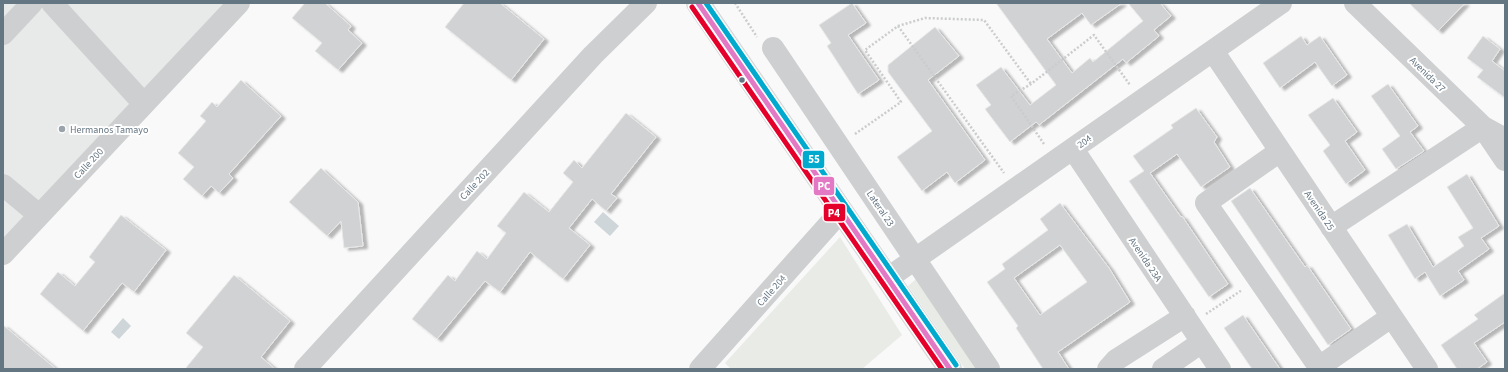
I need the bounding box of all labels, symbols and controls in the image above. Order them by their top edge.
street label: Avenida 27 [1406,54,1449,96]
unlabelled marker [737,75,747,85]
place label: Hermanos Tamayo [70,123,148,137]
marker: Hermanos Tamayo [57,124,67,134]
street label: 204 [1074,132,1095,152]
street label: Calle 200 [71,145,107,182]
line badge: 55 [802,150,825,169]
text: 55 [808,152,820,167]
street label: Calle 202 [457,166,493,203]
line badge: PC [813,176,835,196]
text: PC [818,179,831,194]
street label: Lateral 23 [863,188,897,229]
street label: Avenida 25 [1301,188,1338,233]
line badge: P4 [823,203,846,222]
text: P4 [828,206,840,221]
street label: Avenida 23A [1125,235,1166,285]
street label: Calle 204 [754,272,790,309]

